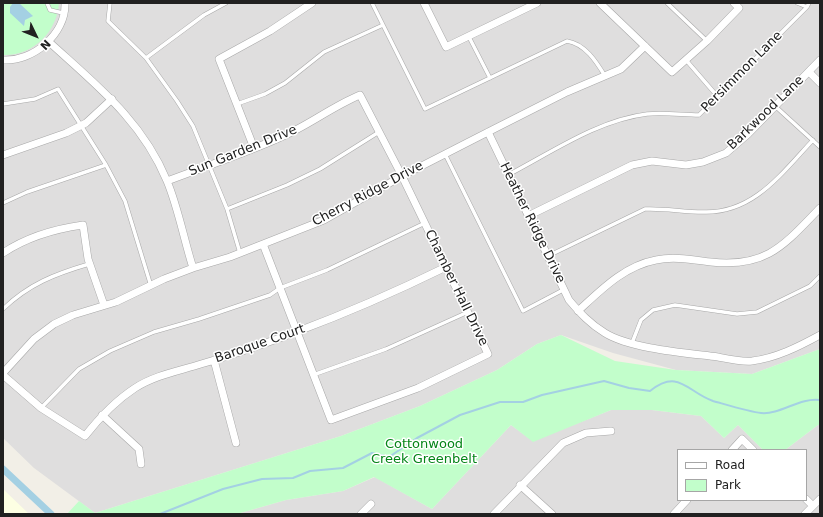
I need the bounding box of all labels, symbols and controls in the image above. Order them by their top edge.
north arrow [16,16,56,56]
street label: Persimmon Lane [698,28,786,116]
text: N [37,37,53,52]
street label: Barkwood Lane [725,73,807,153]
street label: Sun Garden Drive [187,122,299,180]
street label: Cherry Ridge Drive [310,158,426,230]
street label: Heather Ridge Drive [496,160,568,286]
street label: Chamber Hall Drive [421,227,491,349]
street label: Baroque Court [213,321,307,367]
park label: Cottonwood Creek Greenbelt [371,437,477,468]
legend [677,449,807,501]
text: Road [715,458,745,472]
text: Park [715,478,741,492]

